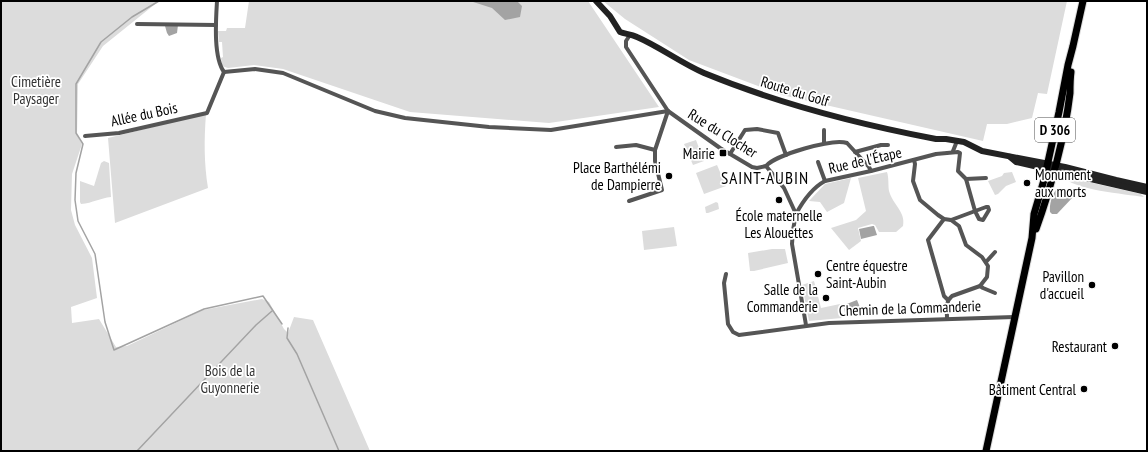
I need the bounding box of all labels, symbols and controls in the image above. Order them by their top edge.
park label: Cimetière Paysager [11,72,61,108]
street label: Route du Golf [759,72,833,111]
street label: Allée du Bois [109,98,179,130]
street label: Rue du Clocher [685,104,762,162]
road number: D 306 [1035,118,1075,142]
street label: Rue de l'Étape [827,142,903,178]
place label: Mairie [683,144,715,163]
marker: Mairie [718,148,728,158]
place label: Place Barthélémi de Dampierre [573,158,661,194]
place label: Monument aux morts [1035,165,1091,201]
district label: SAINT-AUBIN [721,167,809,189]
marker: Place Barthélémi de Dampierre [664,171,674,181]
marker: Monument aux morts [1022,178,1032,188]
marker: École maternelle Les Alouettes [774,195,784,205]
place label: École maternelle Les Alouettes [736,206,822,242]
place label: Centre équestre Saint-Aubin [826,256,908,292]
place label: Pavillon d'accueil [1040,267,1085,303]
marker: Centre équestre Saint-Aubin [813,269,823,279]
place label: Salle de la Commanderie [747,280,818,316]
marker: Pavillon d'accueil [1087,280,1097,290]
marker: Salle de la Commanderie [821,293,831,303]
street label: Chemin de la Commanderie [839,296,981,320]
place label: Restaurant [1052,337,1107,356]
marker: Restaurant [1110,341,1120,351]
park label: Bois de la Guyonnerie [201,361,259,397]
place label: Bâtiment Central [989,380,1076,399]
marker: Bâtiment Central [1079,384,1089,394]

